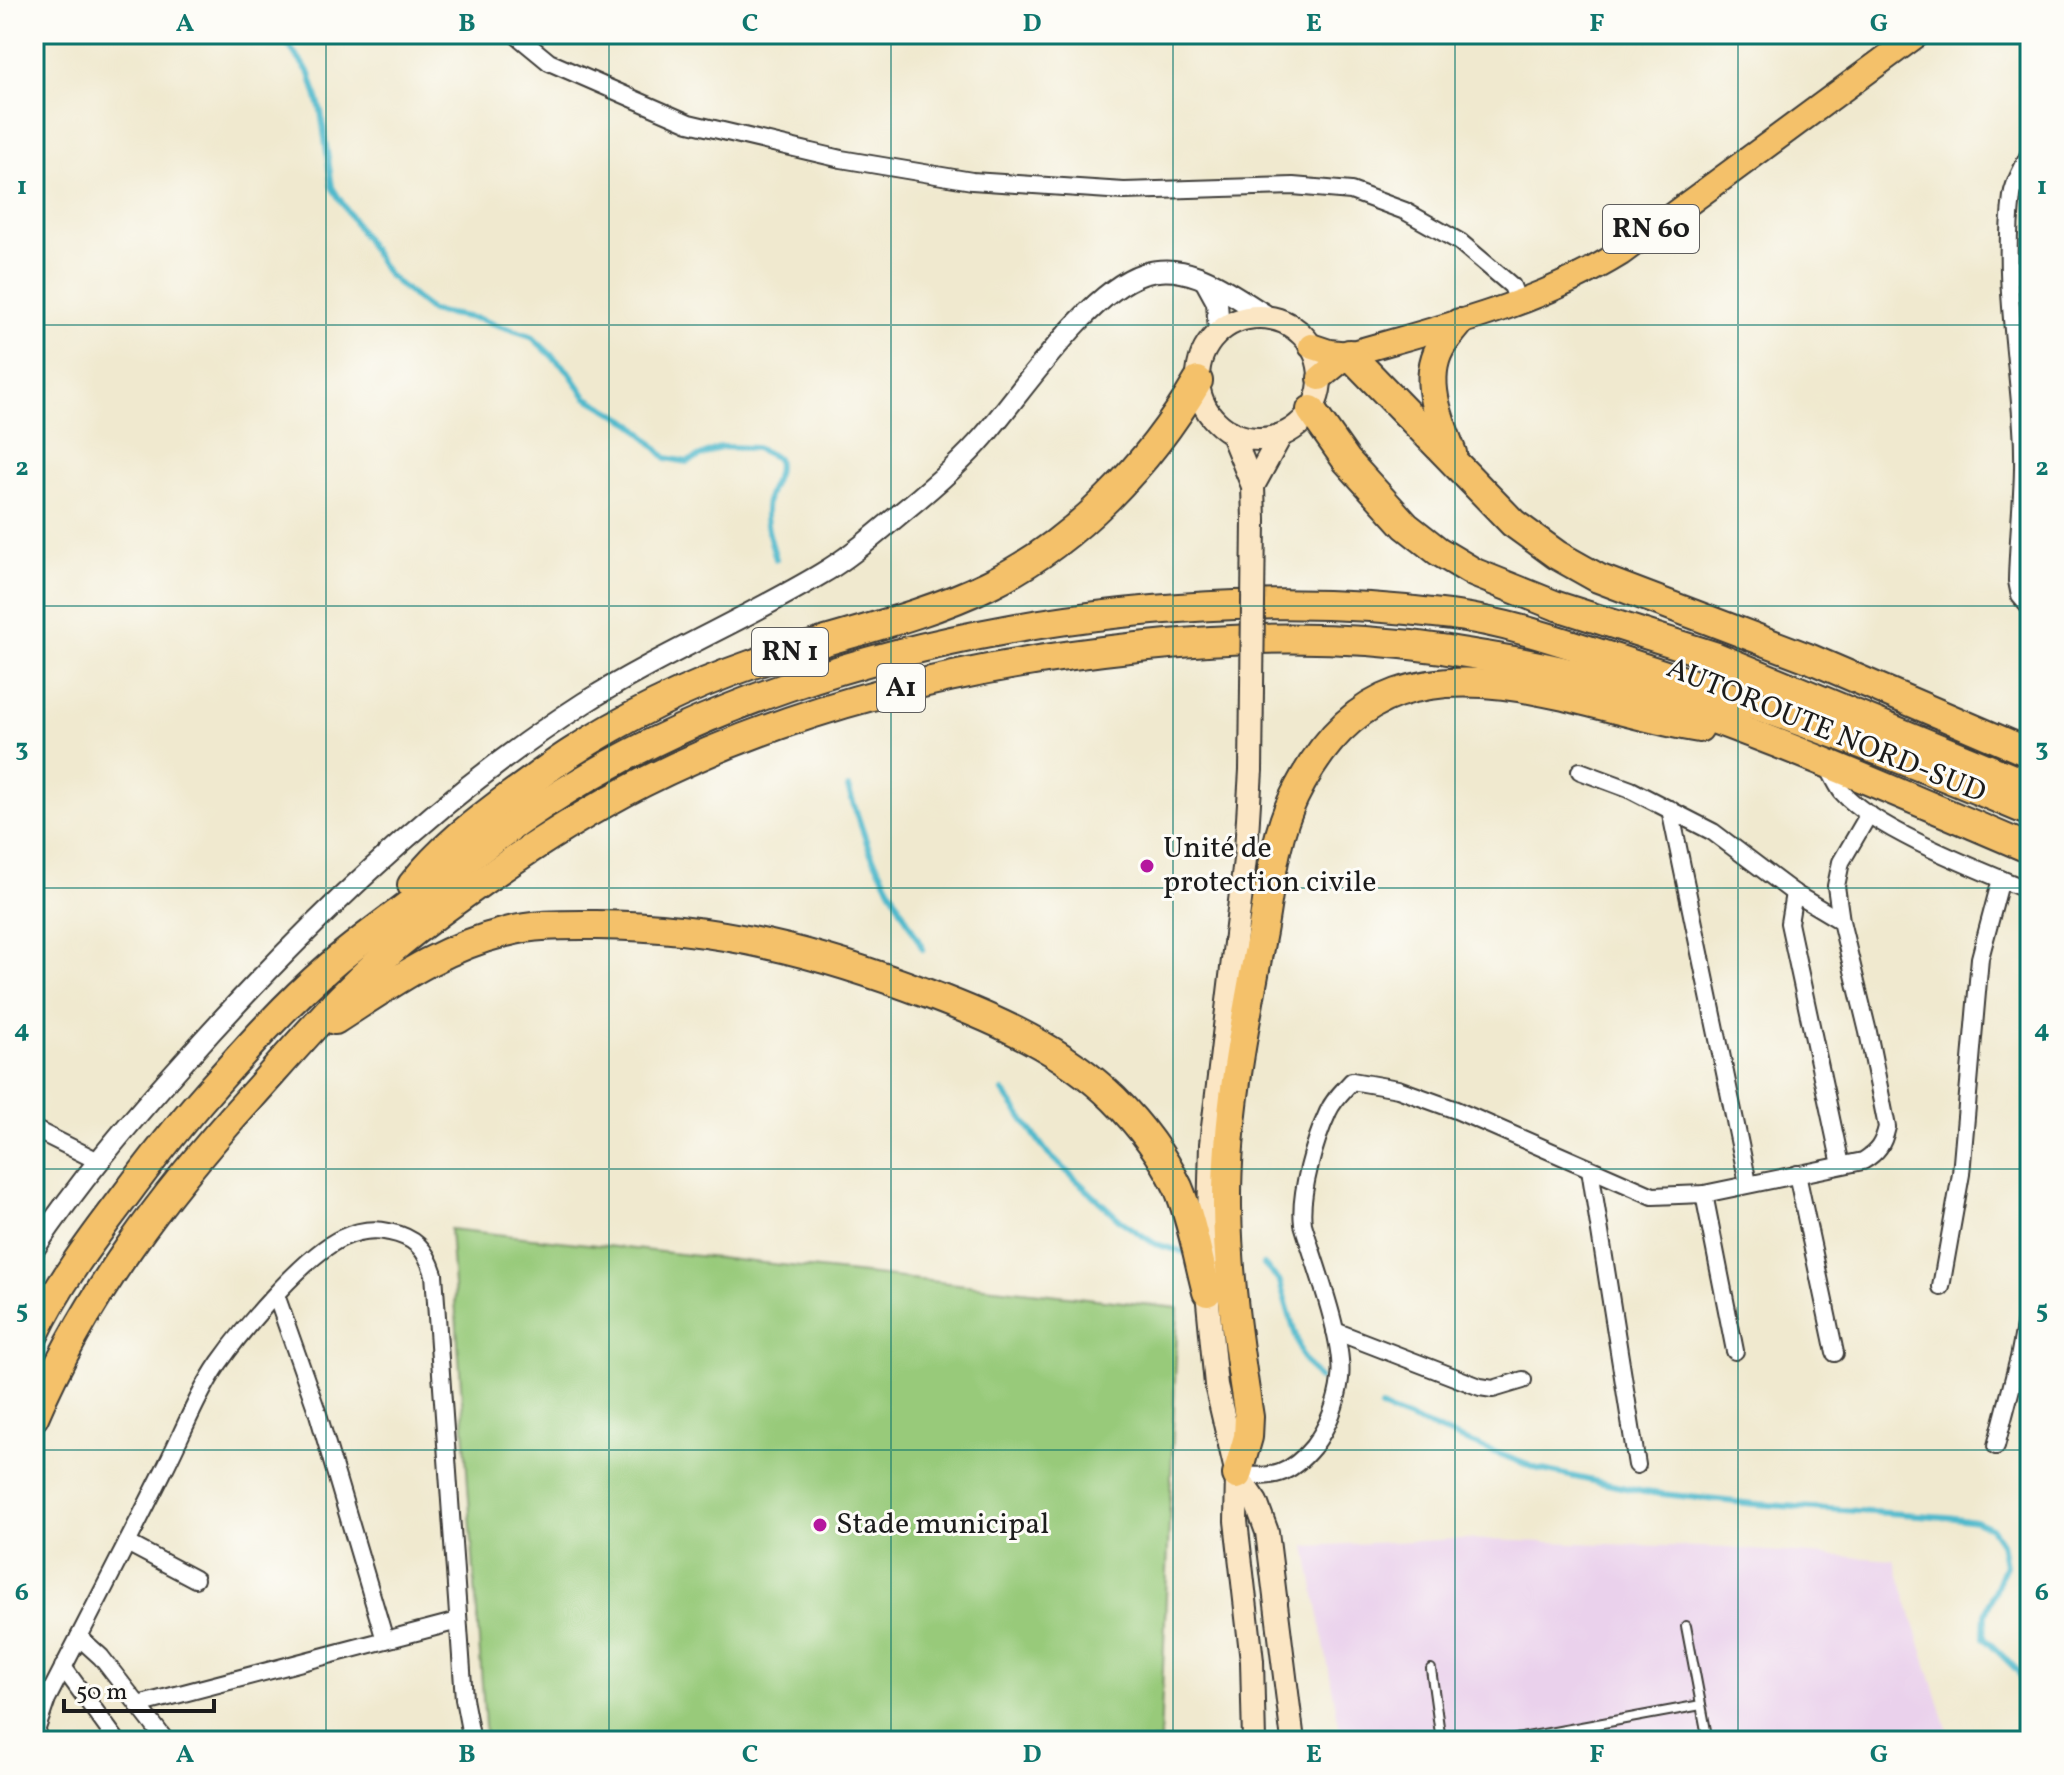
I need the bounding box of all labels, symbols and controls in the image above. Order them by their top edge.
text: A [176,6,195,42]
text: B [458,6,476,42]
text: C [742,6,758,42]
text: D [1022,6,1042,42]
text: E [1306,6,1322,42]
text: F [1589,6,1605,42]
text: G [1870,6,1888,42]
text: 1 [17,169,27,205]
text: 1 [2037,169,2047,205]
road number: RN 60 [1603,205,1699,253]
text: 2 [15,450,29,486]
text: 2 [2035,450,2049,486]
road number: RN 1 [752,628,828,676]
street label: AUTOROUTE NORD-SUD [1660,648,1992,814]
road number: A1 [877,664,925,712]
text: 3 [15,731,29,767]
text: 3 [2035,731,2049,767]
place label: Unité de protection civile [1163,828,1377,904]
marker: Unité de protection civile [1138,857,1156,875]
text: 4 [14,1012,30,1048]
text: 4 [2034,1012,2050,1048]
text: 5 [16,1293,28,1329]
text: 5 [2036,1293,2048,1329]
place label: Stade municipal [836,1504,1049,1546]
marker: Stade municipal [811,1516,829,1534]
text: 6 [15,1575,29,1611]
text: 6 [2035,1575,2049,1611]
scale bar [64,1663,214,1713]
text: 50 m [76,1676,128,1710]
text: A [176,1737,195,1773]
text: B [458,1737,476,1773]
text: C [742,1737,758,1773]
text: D [1022,1737,1042,1773]
text: E [1306,1737,1322,1773]
text: F [1589,1737,1605,1773]
text: G [1870,1737,1888,1773]

